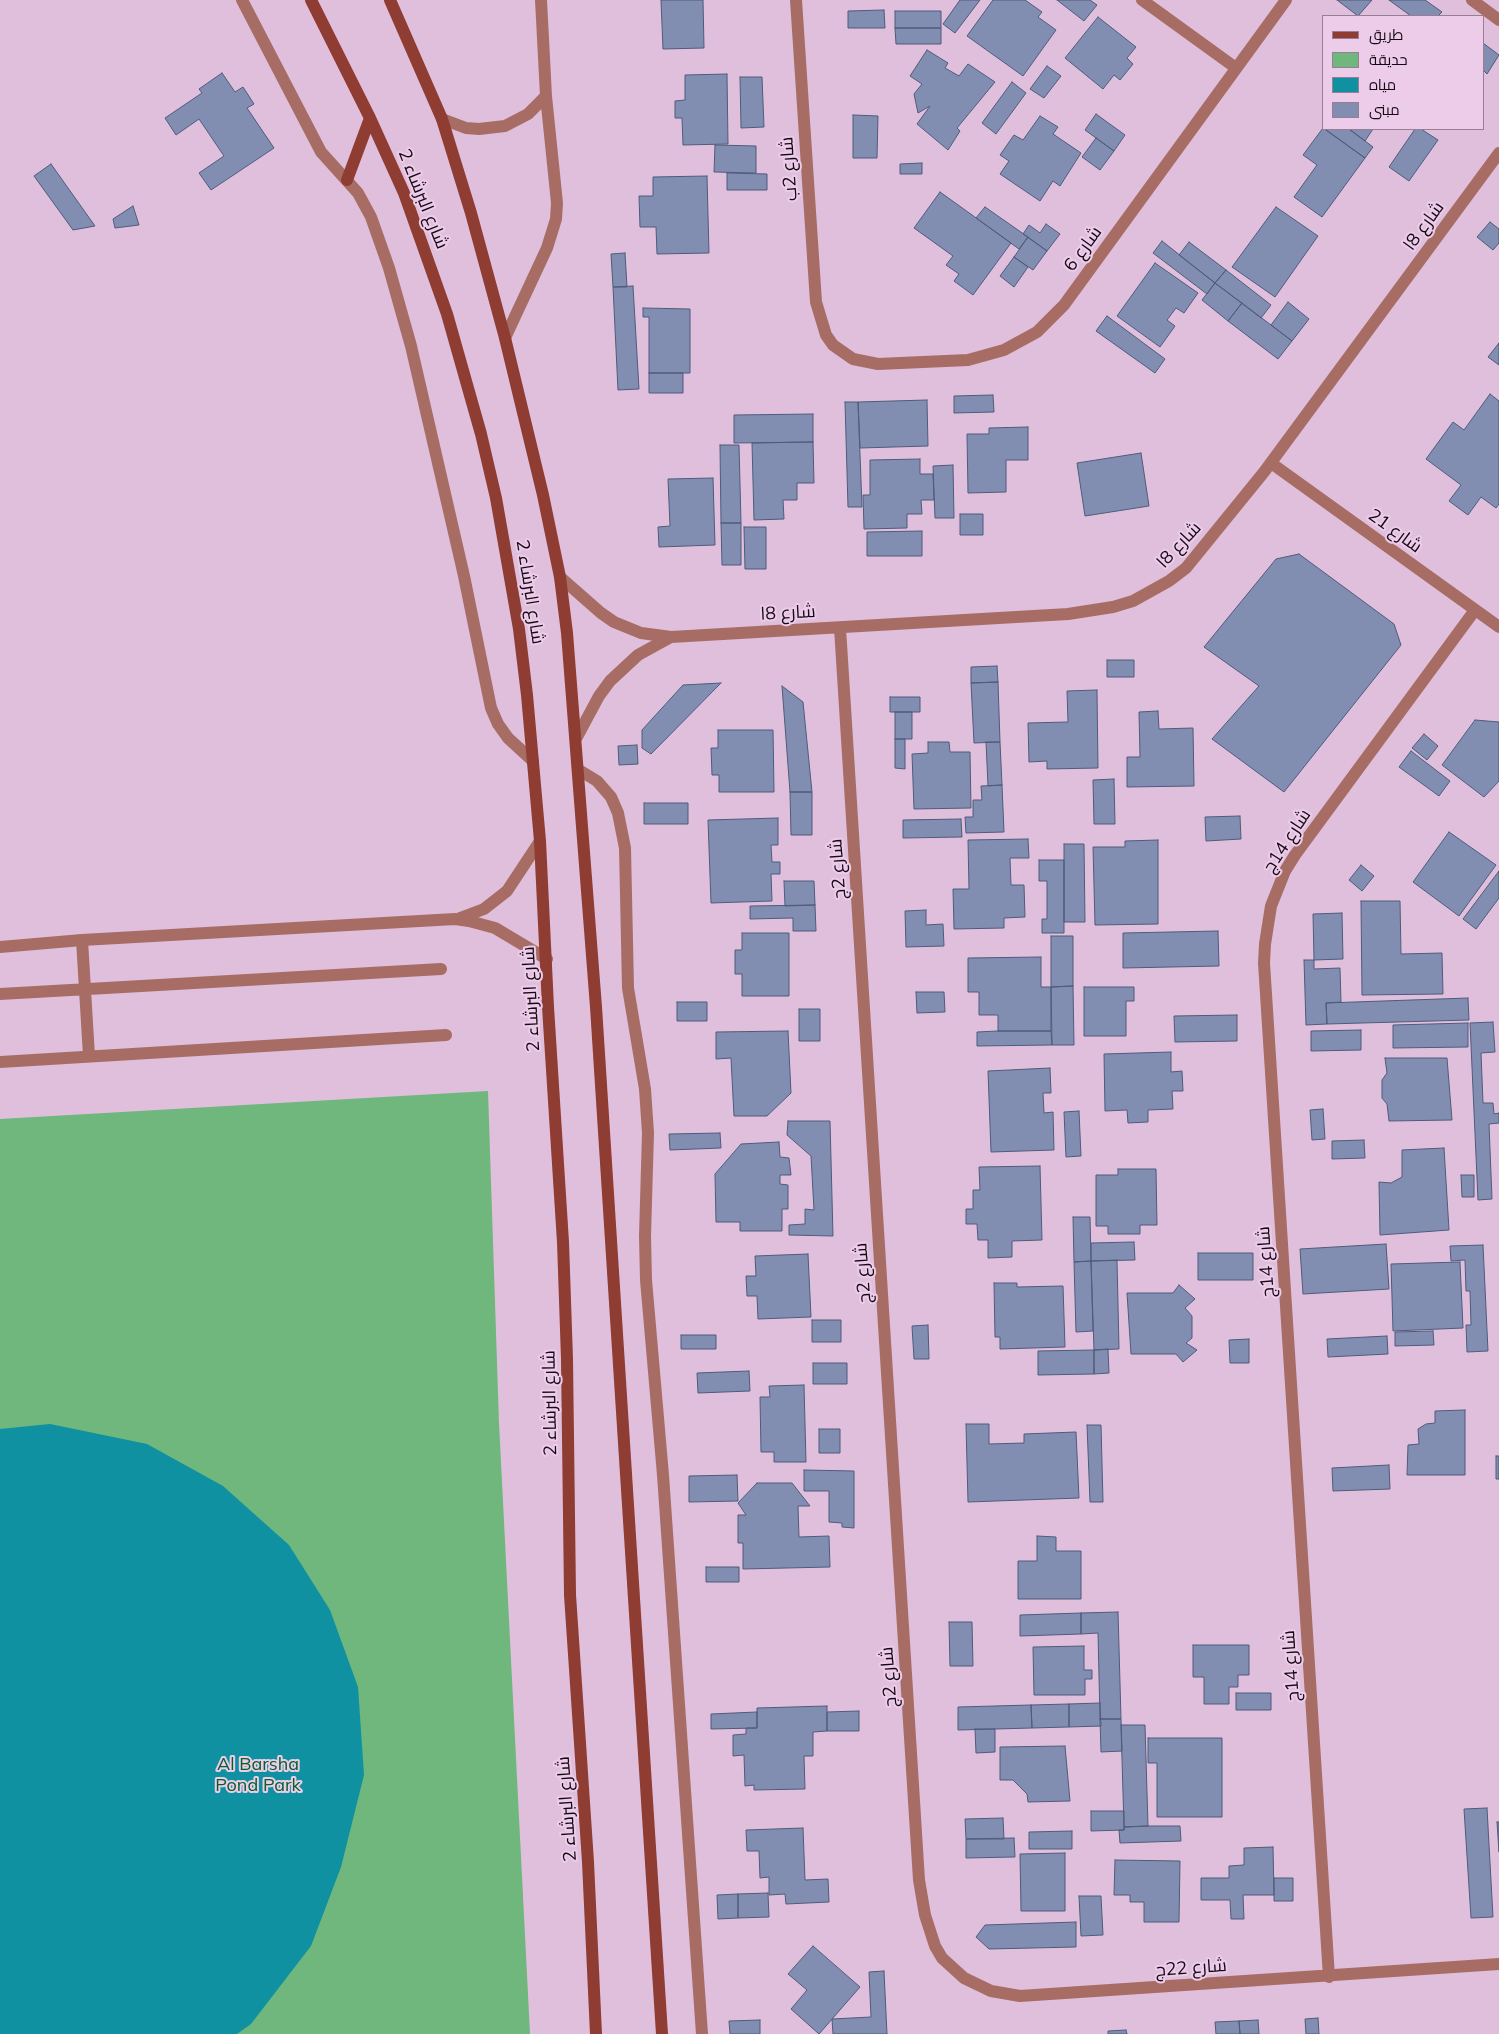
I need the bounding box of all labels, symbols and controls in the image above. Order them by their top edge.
legend [1322,15,1484,130]
text: طريق [1369,25,1403,44]
text: حديقة [1369,50,1408,69]
text: مياه [1369,75,1396,94]
text: مبنى [1369,100,1400,119]
street label: شارع 2ب [776,136,802,202]
street label: شارع البرشاء 2 [393,146,453,252]
street label: شارع 8ا [1399,197,1449,255]
street label: شارع 6 [1059,222,1107,276]
street label: شارع 21 [1364,504,1426,558]
street label: شارع 8ا [1152,517,1206,573]
street label: شارع البرشاء 2 [511,538,549,646]
street label: شارع 8ا [760,601,816,625]
street label: شارع 14ج [1258,805,1316,877]
street label: شارع 2ج [825,838,851,900]
street label: شارع البرشاء 2 [517,946,545,1052]
street label: شارع 14ج [1253,1226,1279,1298]
street label: شارع 2ج [850,1242,876,1304]
street label: شارع البرشاء 2 [538,1350,562,1456]
street label: شارع 14ج [1278,1630,1304,1702]
street label: شارع 2ج [876,1646,902,1708]
park label: Al Barsha Pond Park [215,1754,301,1796]
street label: شارع البرشاء 2 [553,1756,581,1862]
street label: شارع 22ج [1155,1955,1227,1981]

